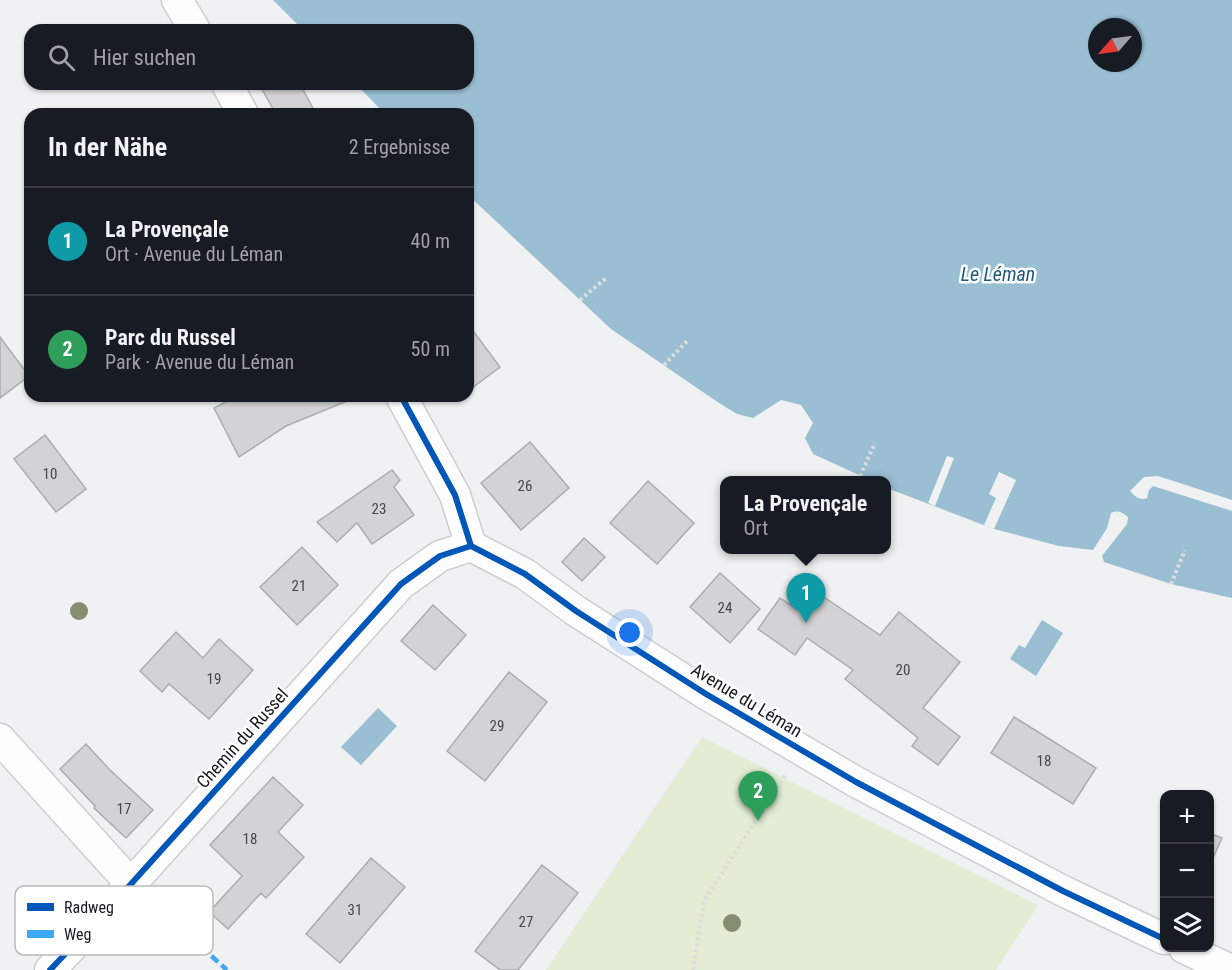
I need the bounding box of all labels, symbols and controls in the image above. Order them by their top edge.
north arrow [1088,18,1142,72]
search box [24,24,474,90]
icon: search [45,41,78,74]
text: Hier suchen [93,45,196,70]
text: In der Nähe [48,132,167,162]
text: 2 Ergebnisse [349,135,450,159]
text: La Provençale [105,217,229,242]
text: 1 [62,229,73,253]
text: 40 m [411,229,450,253]
text: Ort · Avenue du Léman [105,242,283,266]
water label: Le Léman [961,262,1035,286]
text: Parc du Russel [105,325,236,350]
text: 2 [62,337,73,361]
text: 50 m [411,337,450,361]
text: Park · Avenue du Léman [105,350,294,374]
house number: 10 [43,465,57,483]
popup [720,476,891,554]
house number: 26 [518,477,532,495]
text: La Provençale [744,491,867,516]
house number: 23 [372,500,386,518]
text: Ort [744,516,768,540]
pin: 1 [786,574,826,623]
house number: 21 [292,577,306,595]
house number: 24 [718,599,732,617]
your location [615,618,644,647]
street label: Avenue du Léman [688,659,806,741]
house number: 20 [896,661,910,679]
house number: 19 [207,670,221,688]
street label: Chemin du Russel [192,684,292,792]
house number: 29 [490,717,504,735]
house number: 18 [1037,752,1051,770]
pin: 2 [738,772,777,821]
map controls [1160,790,1214,952]
button: + [1160,790,1214,844]
house number: 17 [117,800,131,818]
house number: 18 [243,830,257,848]
button: − [1160,844,1214,898]
legend [15,886,213,955]
text: Radweg [64,898,114,917]
button: layers [1160,898,1214,952]
house number: 31 [348,901,362,919]
house number: 27 [519,913,533,931]
text: Weg [64,925,91,944]

